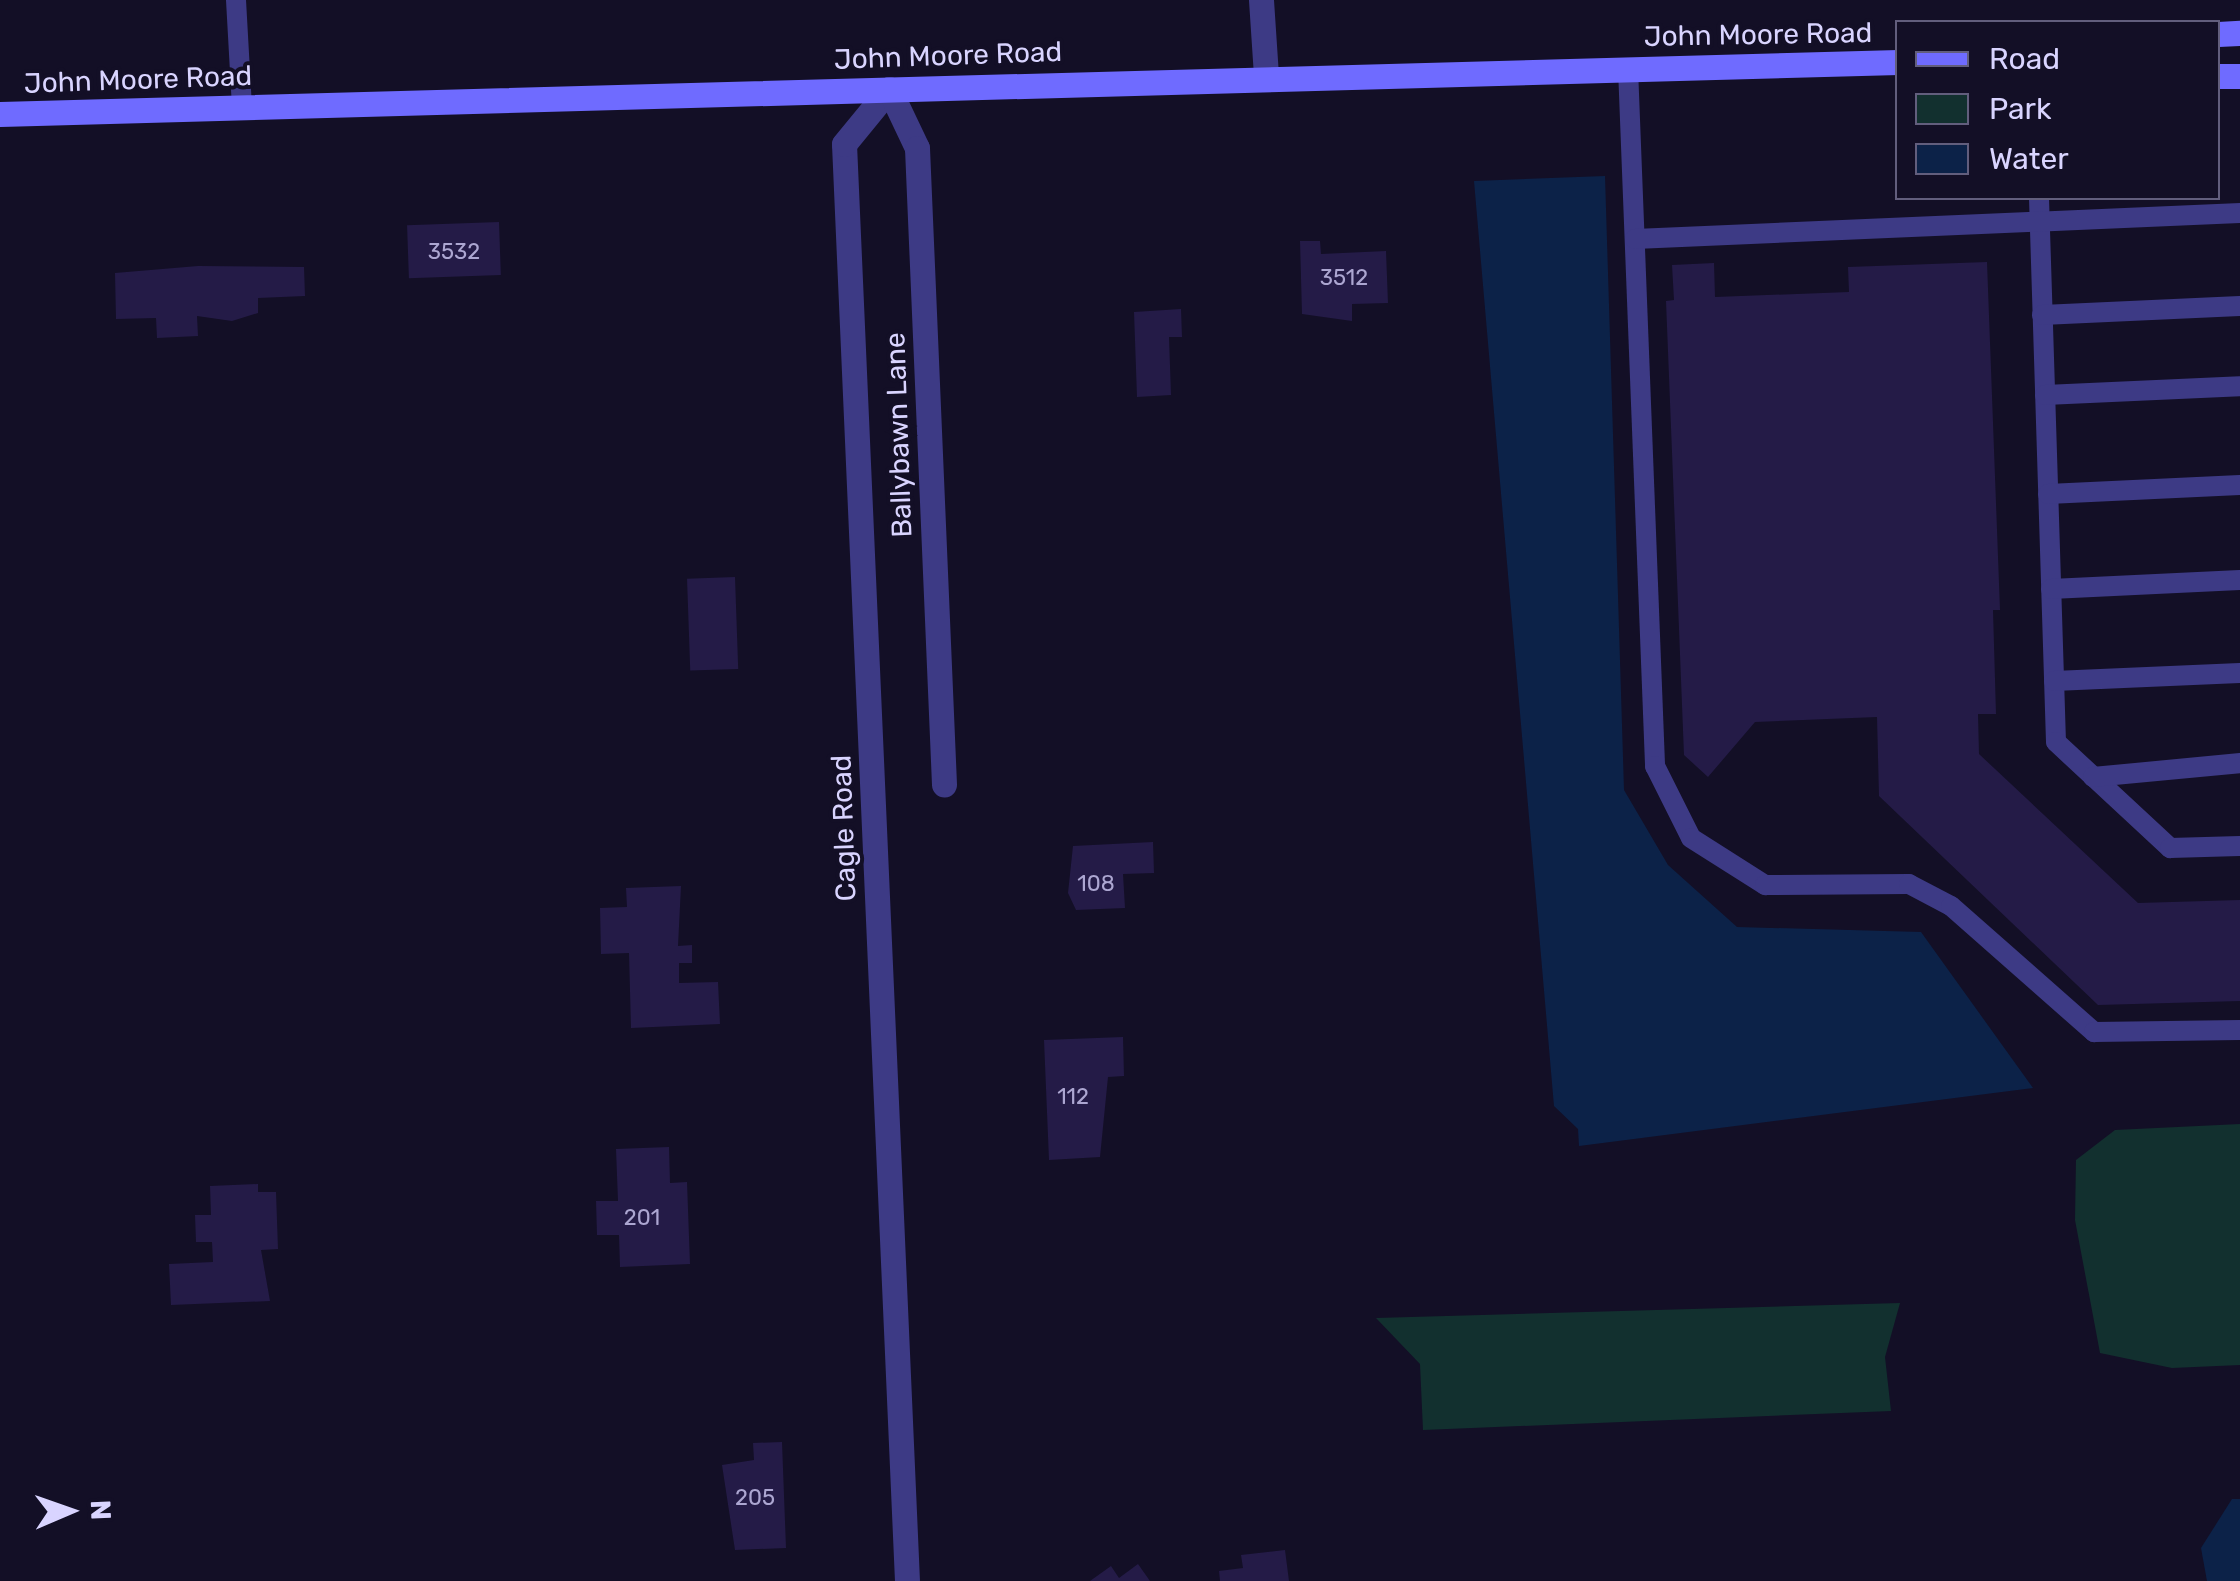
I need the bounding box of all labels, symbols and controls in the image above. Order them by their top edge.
street label: John Moore Road [1644,16,1872,54]
legend [1895,20,2220,200]
street label: John Moore Road [833,35,1063,77]
text: Road [1989,41,2060,77]
street label: John Moore Road [23,59,253,101]
text: Park [1989,91,2051,127]
text: Water [1989,141,2069,177]
house number: 3532 [428,239,480,265]
house number: 3512 [1320,265,1368,291]
street label: Ballybawn Lane [879,332,919,538]
street label: Cagle Road [825,754,863,902]
house number: 108 [1077,871,1115,897]
house number: 112 [1057,1084,1089,1110]
house number: 201 [624,1205,660,1231]
north arrow [20,1461,120,1561]
house number: 205 [735,1485,775,1511]
text: N [84,1499,117,1521]

